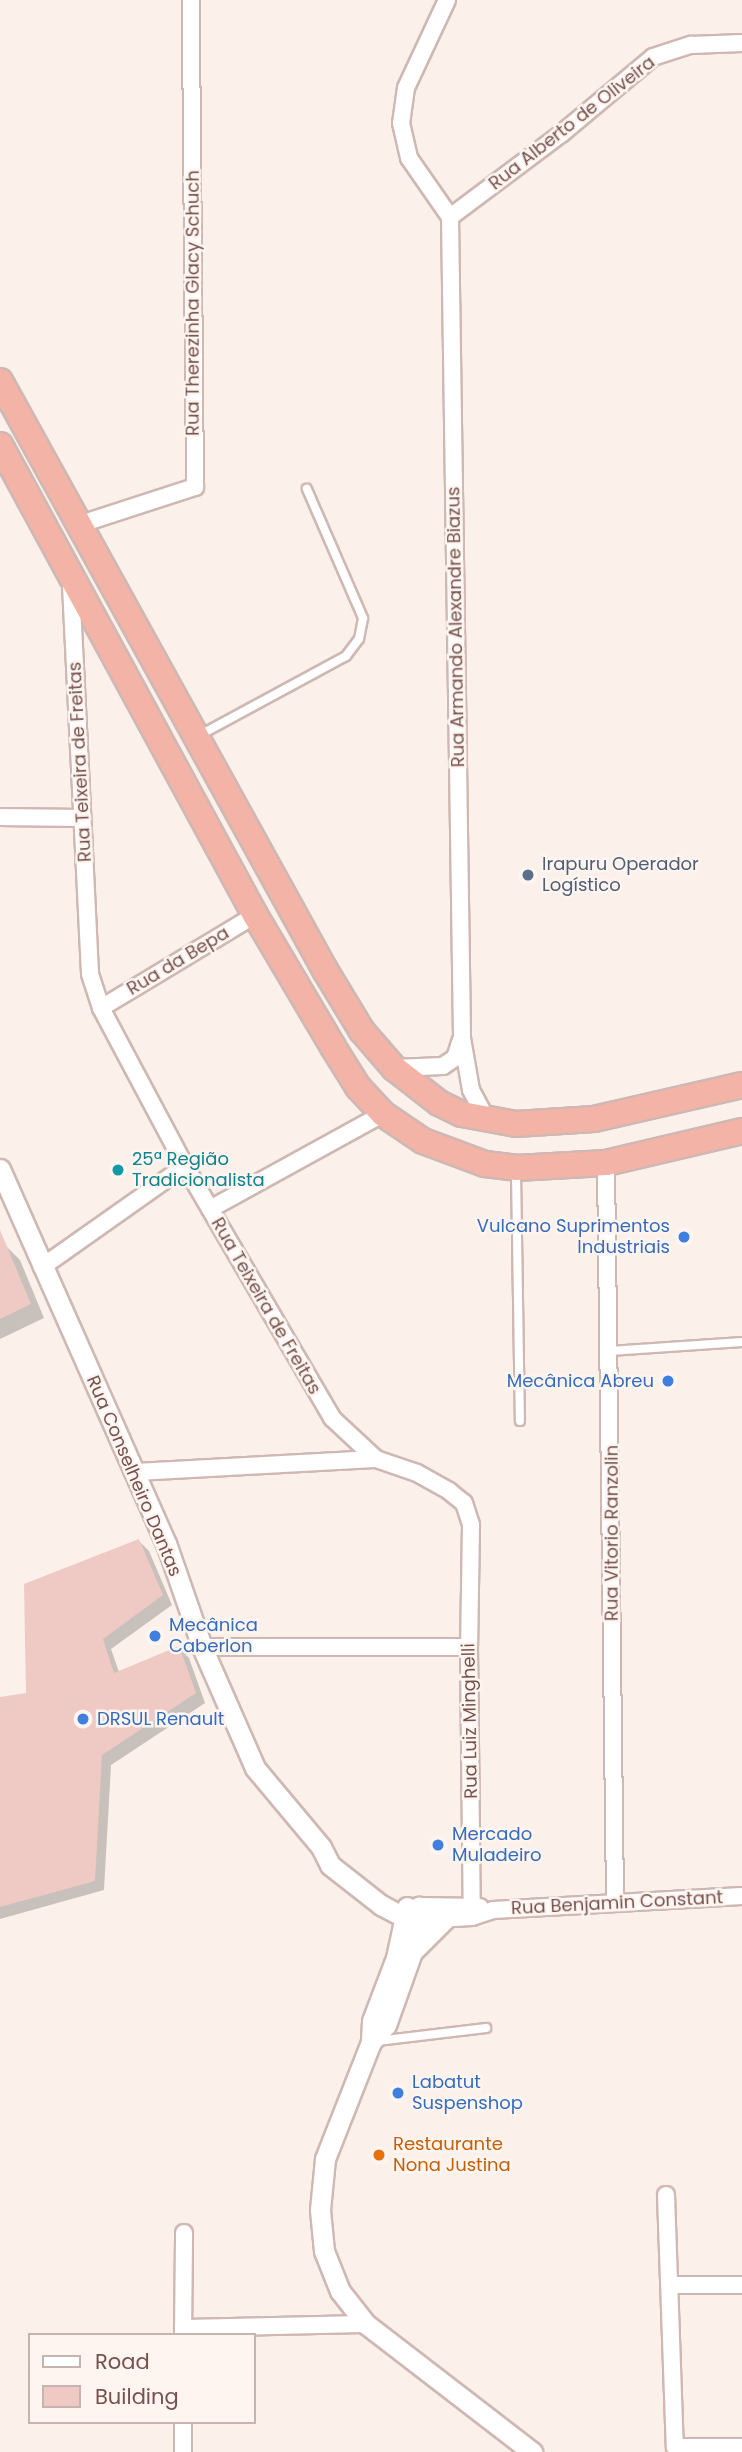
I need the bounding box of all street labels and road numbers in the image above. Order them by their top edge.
street label: Rua Alberto de Oliveira [485,51,659,195]
street label: Rua Therezinha Glacy Schuch [182,170,204,436]
street label: Rua Armando Alexandre Biazus [443,487,469,767]
street label: Rua Teixeira de Freitas [64,661,96,863]
street label: Rua da Bepa [123,922,233,1000]
street label: Rua Teixeira de Freitas [207,1214,325,1398]
street label: Rua Conselheiro Dantas [82,1372,186,1580]
street label: Rua Vitorio Ranzolin [601,1445,623,1621]
street label: Rua Luiz Minghelli [458,1643,482,1799]
street label: Rua Benjamin Constant [510,1887,724,1919]

